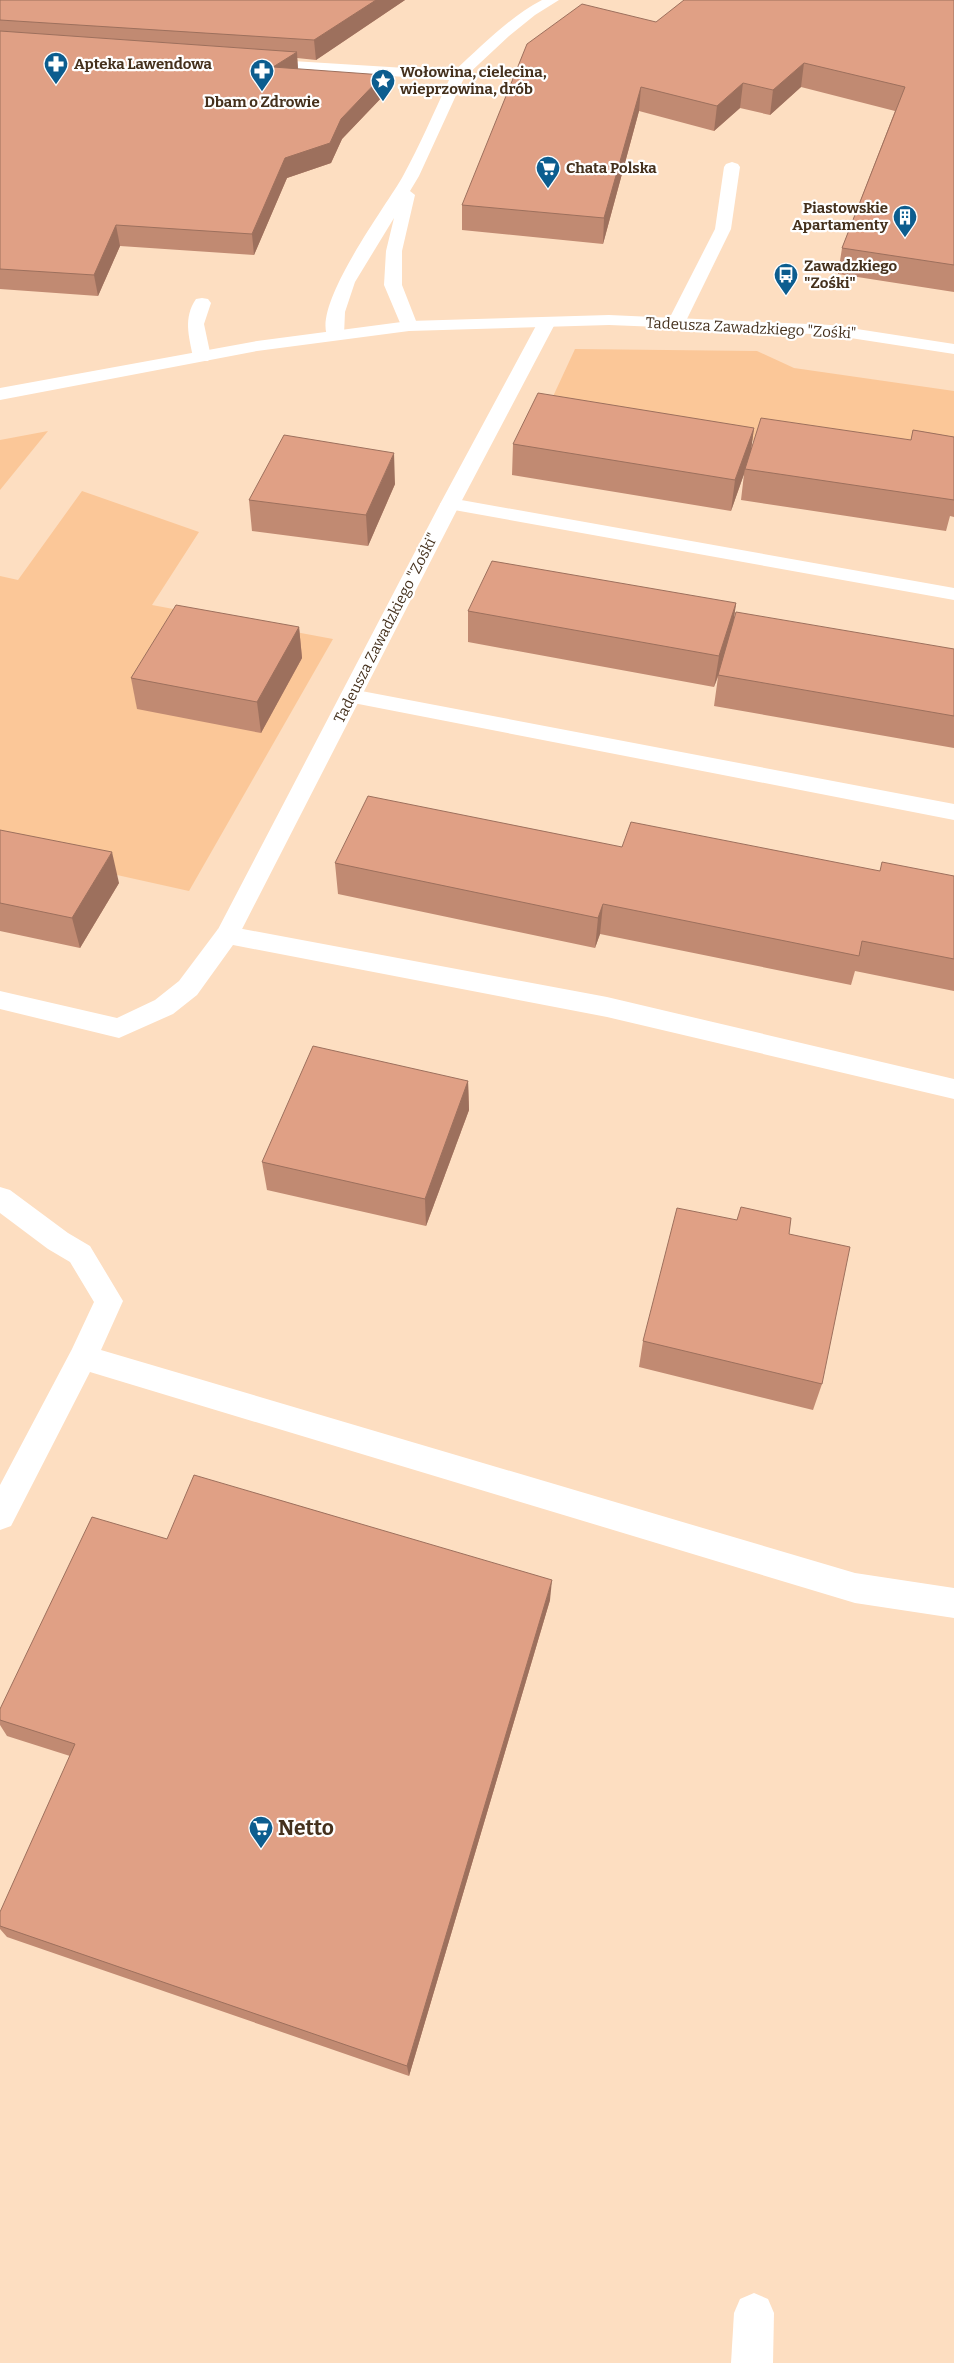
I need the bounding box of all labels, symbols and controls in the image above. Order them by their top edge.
pharmacy icon: Apteka Lawendowa [43,51,69,85]
place label: Apteka Lawendowa [74,55,212,73]
pharmacy icon: Dbam o Zdrowie [249,58,275,92]
place label: Wołowina, cielecina, wieprzowina, drób [399,63,547,98]
place icon: Wołowina, cielecina, wieprzowina, drób [370,68,396,102]
place label: Dbam o Zdrowie [204,93,320,111]
supermarket icon: Chata Polska [535,155,561,189]
place label: Chata Polska [566,159,657,177]
place label: Piastowskie Apartamenty [792,199,889,234]
building icon: Piastowskie Apartamenty [892,204,918,238]
place label: Zawadzkiego "Zośki" [804,257,898,292]
bus stop icon: Zawadzkiego "Zośki" [773,262,799,296]
street label: Tadeusza Zawadzkiego "Zośki" [645,313,857,343]
street label: Tadeusza Zawadzkiego "Zośki" [330,530,442,726]
supermarket icon: Netto [248,1815,274,1849]
place label: Netto [278,1815,334,1841]

